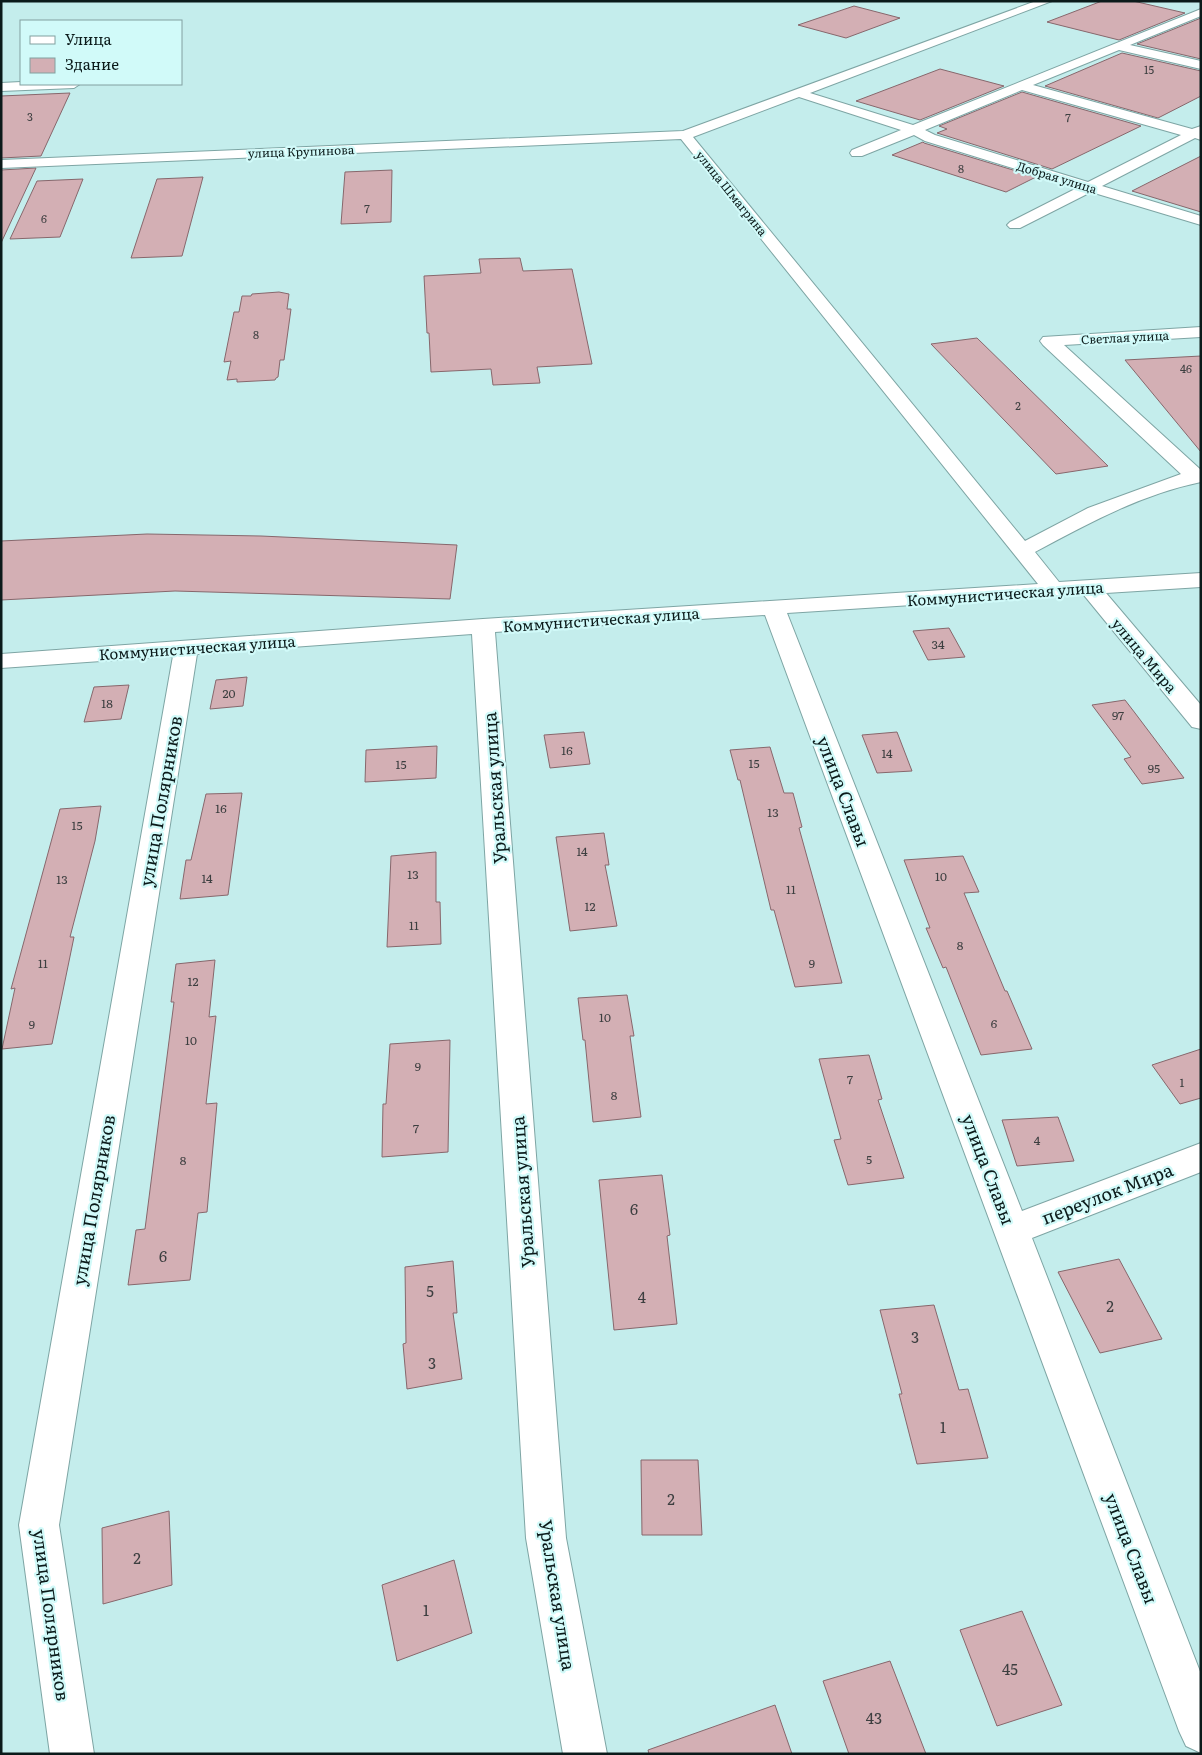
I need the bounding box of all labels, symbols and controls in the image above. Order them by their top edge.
legend [20,20,182,85]
text: Улица [65,27,113,50]
text: Здание [65,52,119,75]
house number: 15 [1144,61,1154,77]
house number: 3 [27,108,33,124]
house number: 7 [1065,109,1071,125]
street label: улица Крупинова [247,140,355,162]
street label: улица Шмагрина [692,147,772,240]
street label: Добрая улица [1015,156,1100,198]
house number: 8 [958,160,964,176]
house number: 7 [364,200,370,216]
house number: 6 [41,210,47,226]
house number: 8 [253,326,259,342]
street label: Светлая улица [1081,326,1170,348]
house number: 46 [1180,360,1192,376]
house number: 2 [1015,397,1021,413]
street label: Коммунистическая улица [906,575,1105,611]
street label: Коммунистическая улица [502,601,701,637]
street label: улица Мира [1107,613,1184,698]
street label: Коммунистическая улица [98,629,297,665]
house number: 34 [931,635,945,653]
house number: 20 [222,684,236,702]
house number: 18 [101,694,113,712]
house number: 97 [1112,706,1124,724]
street label: Уральская улица [475,711,513,865]
street label: улица Полярников [132,713,188,889]
street label: улица Славы [810,732,878,850]
house number: 16 [561,741,573,759]
house number: 14 [881,744,893,762]
house number: 15 [749,754,759,772]
house number: 15 [396,755,406,773]
house number: 95 [1148,759,1160,777]
house number: 16 [215,799,227,817]
house number: 13 [767,803,779,821]
house number: 15 [72,816,82,834]
house number: 14 [576,842,588,860]
house number: 13 [407,865,419,883]
house number: 10 [935,867,947,885]
house number: 14 [201,869,213,887]
house number: 13 [56,870,68,888]
house number: 11 [786,880,796,898]
house number: 12 [585,897,595,915]
house number: 11 [409,916,419,934]
house number: 8 [957,936,964,954]
house number: 11 [38,954,48,972]
house number: 9 [809,954,815,972]
house number: 12 [188,972,198,990]
house number: 10 [599,1008,611,1026]
house number: 6 [991,1014,998,1032]
house number: 9 [29,1015,35,1033]
house number: 10 [185,1031,197,1049]
house number: 9 [415,1057,421,1075]
house number: 7 [847,1070,853,1088]
house number: 1 [1180,1073,1185,1091]
house number: 8 [611,1086,618,1104]
street label: улица Славы [955,1110,1023,1228]
street label: улица Полярников [65,1112,121,1288]
street label: Уральская улица [503,1115,541,1269]
house number: 7 [413,1119,419,1137]
house number: 4 [1034,1131,1041,1149]
house number: 5 [866,1150,872,1168]
house number: 8 [180,1151,187,1169]
street label: переулок Мира [1037,1155,1177,1230]
house number: 6 [630,1197,638,1220]
house number: 6 [159,1244,167,1267]
house number: 5 [426,1279,434,1302]
house number: 4 [638,1285,646,1308]
house number: 2 [1106,1294,1114,1317]
house number: 3 [911,1325,919,1348]
house number: 3 [428,1351,436,1374]
house number: 1 [940,1415,946,1438]
house number: 2 [667,1487,675,1510]
street label: улица Славы [1098,1489,1166,1607]
street label: Уральская улица [533,1518,583,1673]
street label: улица Полярников [27,1527,77,1703]
house number: 2 [133,1546,141,1569]
house number: 1 [423,1598,429,1621]
house number: 45 [1002,1657,1018,1680]
house number: 43 [866,1706,882,1729]

